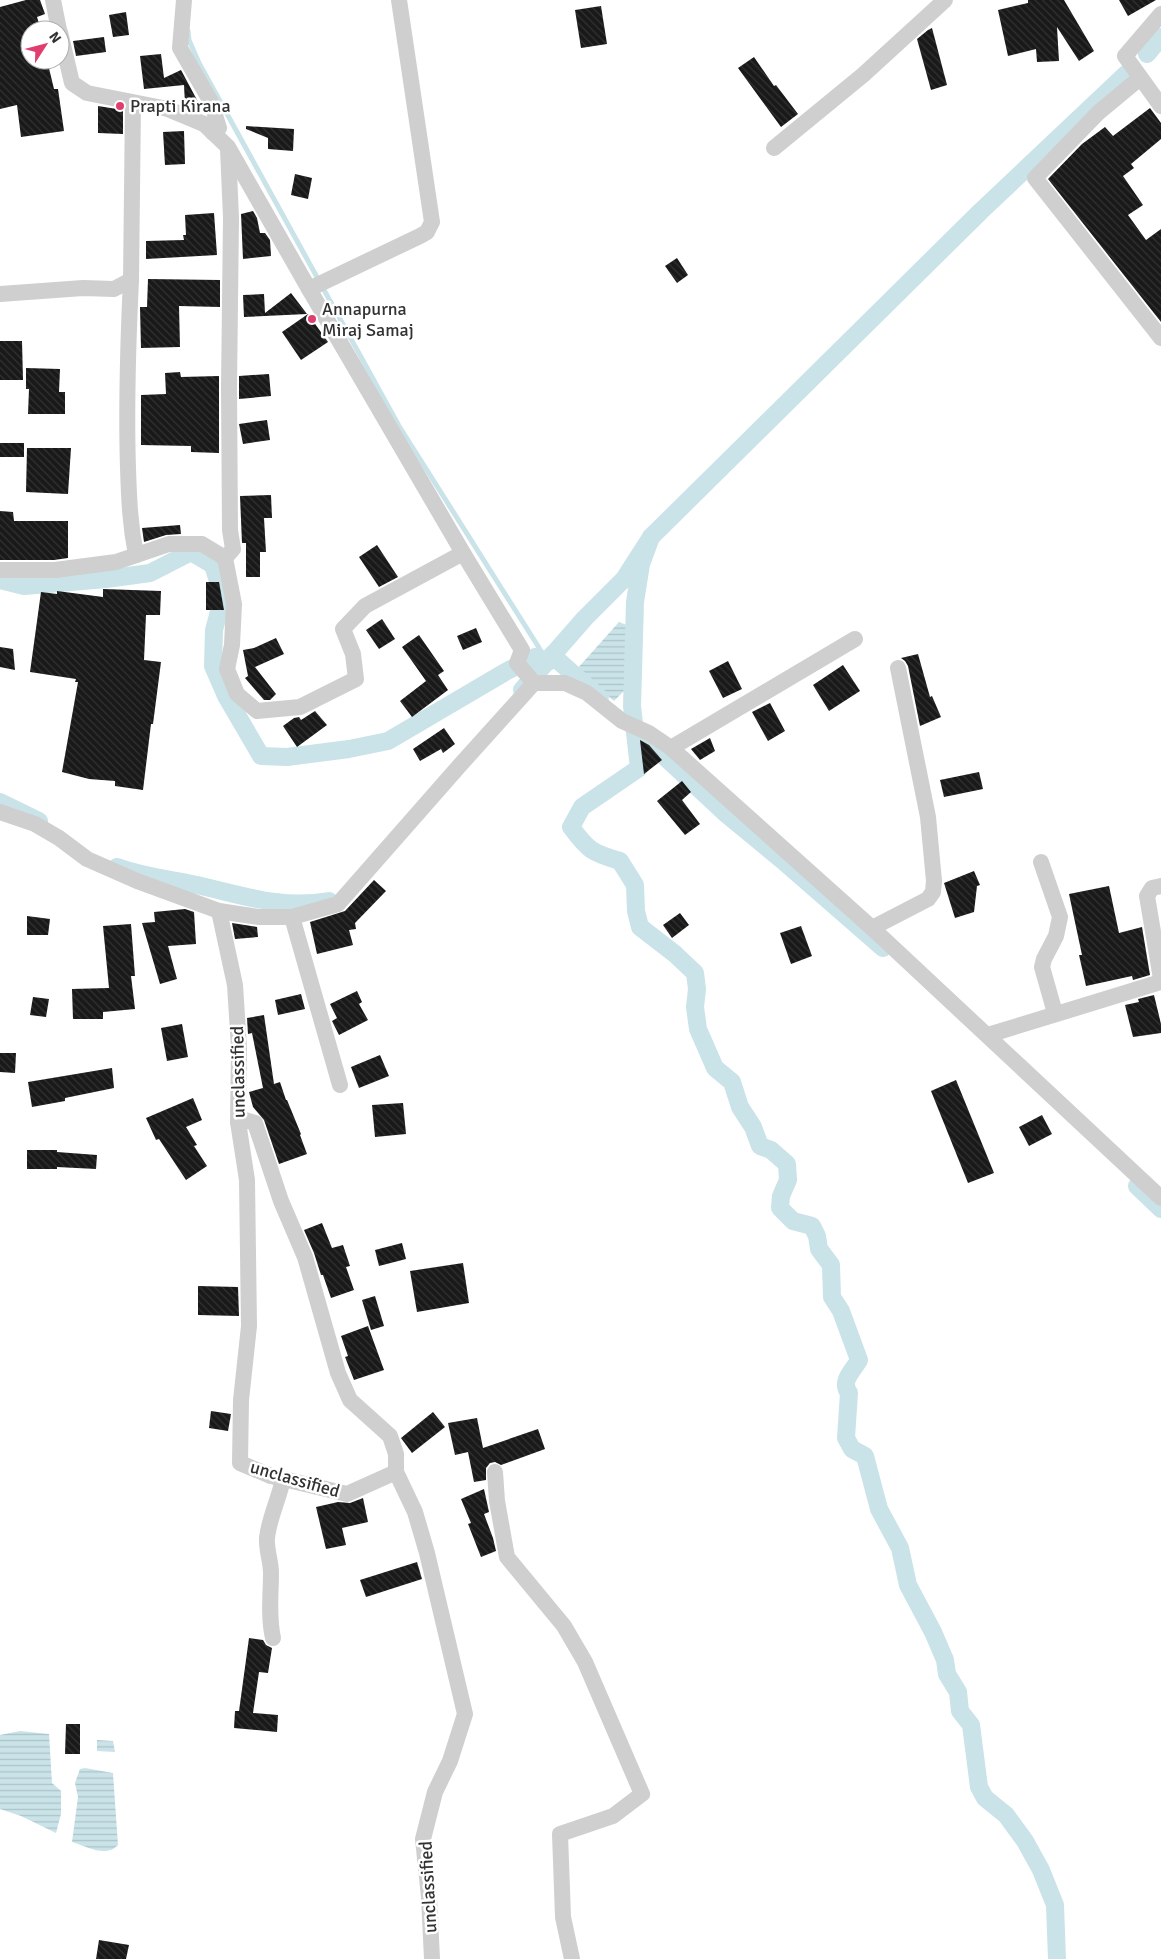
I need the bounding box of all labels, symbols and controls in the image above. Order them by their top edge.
north arrow [20,20,70,70]
text: N [45,29,65,47]
place label: Prapti Kirana [130,95,231,117]
marker: Prapti Kirana [114,100,126,112]
place label: Annapurna Miraj Samaj [322,298,414,341]
marker: Annapurna Miraj Samaj [306,313,318,325]
street label: unclassified [226,1026,250,1118]
street label: unclassified [248,1456,342,1502]
street label: unclassified [415,1840,441,1934]

